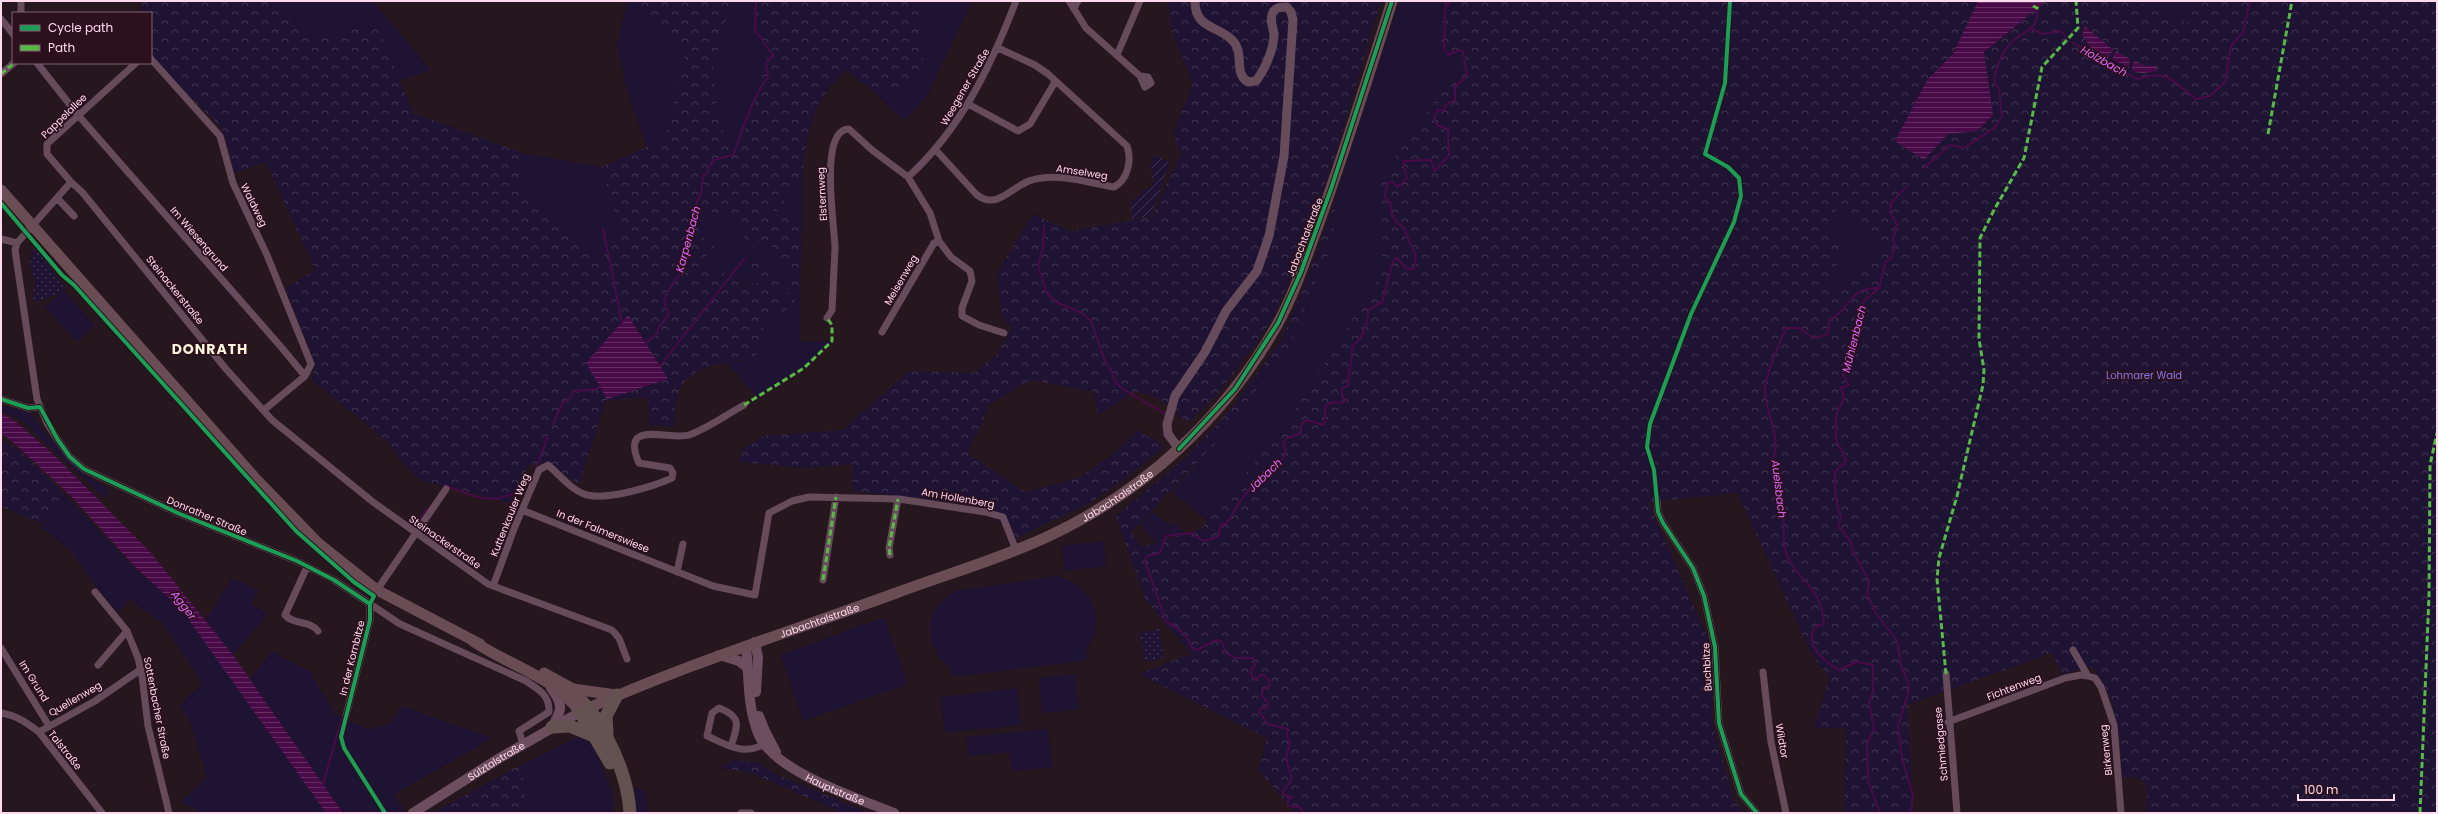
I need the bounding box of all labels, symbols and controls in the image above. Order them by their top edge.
legend [12,12,152,64]
text: Cycle path [48,19,113,36]
text: Path [48,39,75,56]
water label: Holzbach [2078,42,2130,80]
street label: Weegener Straße [937,46,993,128]
street label: Pappelallee [38,90,90,142]
street label: Amselweg [1055,161,1109,183]
street label: Elsternweg [813,167,831,221]
street label: Waldweg [237,181,271,229]
street label: Jabachtalstraße [1283,195,1327,279]
street label: Im Wiesengrund [167,203,231,275]
water label: Karpenbach [671,204,705,274]
street label: Steinackerstraße [142,252,208,328]
street label: Meisenweg [880,252,922,308]
water label: Mühlenbach [1838,304,1870,374]
district label: DONRATH [172,339,248,359]
park label: Lohmarer Wald [2106,368,2182,383]
water label: Jabach [1244,455,1286,495]
water label: Auelsbach [1767,458,1790,519]
street label: Jabachtalstraße [1079,466,1156,525]
street label: Kuttenkauler Weg [486,471,534,559]
street label: Am Hollenberg [920,484,996,512]
street label: Donrather Straße [164,492,250,540]
street label: In der Falmerswiese [554,506,652,556]
street label: Steinackerstraße [406,512,484,572]
water label: Agger [167,586,201,624]
street label: Jabachtalstraße [778,599,861,641]
street label: In der Kornbitze [335,619,369,697]
street label: Buchbitze [1698,642,1716,692]
street label: Sottenbacher Straße [140,656,174,760]
street label: Im Grund [15,657,53,705]
street label: Fichtenweg [1985,670,2043,704]
street label: Quellenweg [46,678,104,720]
street label: Schmiedgasse [1930,706,1952,782]
street label: Wildtor [1772,722,1792,760]
street label: Birkenweg [2096,724,2116,776]
street label: Talstraße [45,727,85,773]
street label: Sülztalstraße [464,738,527,784]
street label: Hauptstraße [803,770,867,809]
scale bar [2298,776,2394,802]
text: 100 m [2304,781,2338,798]

